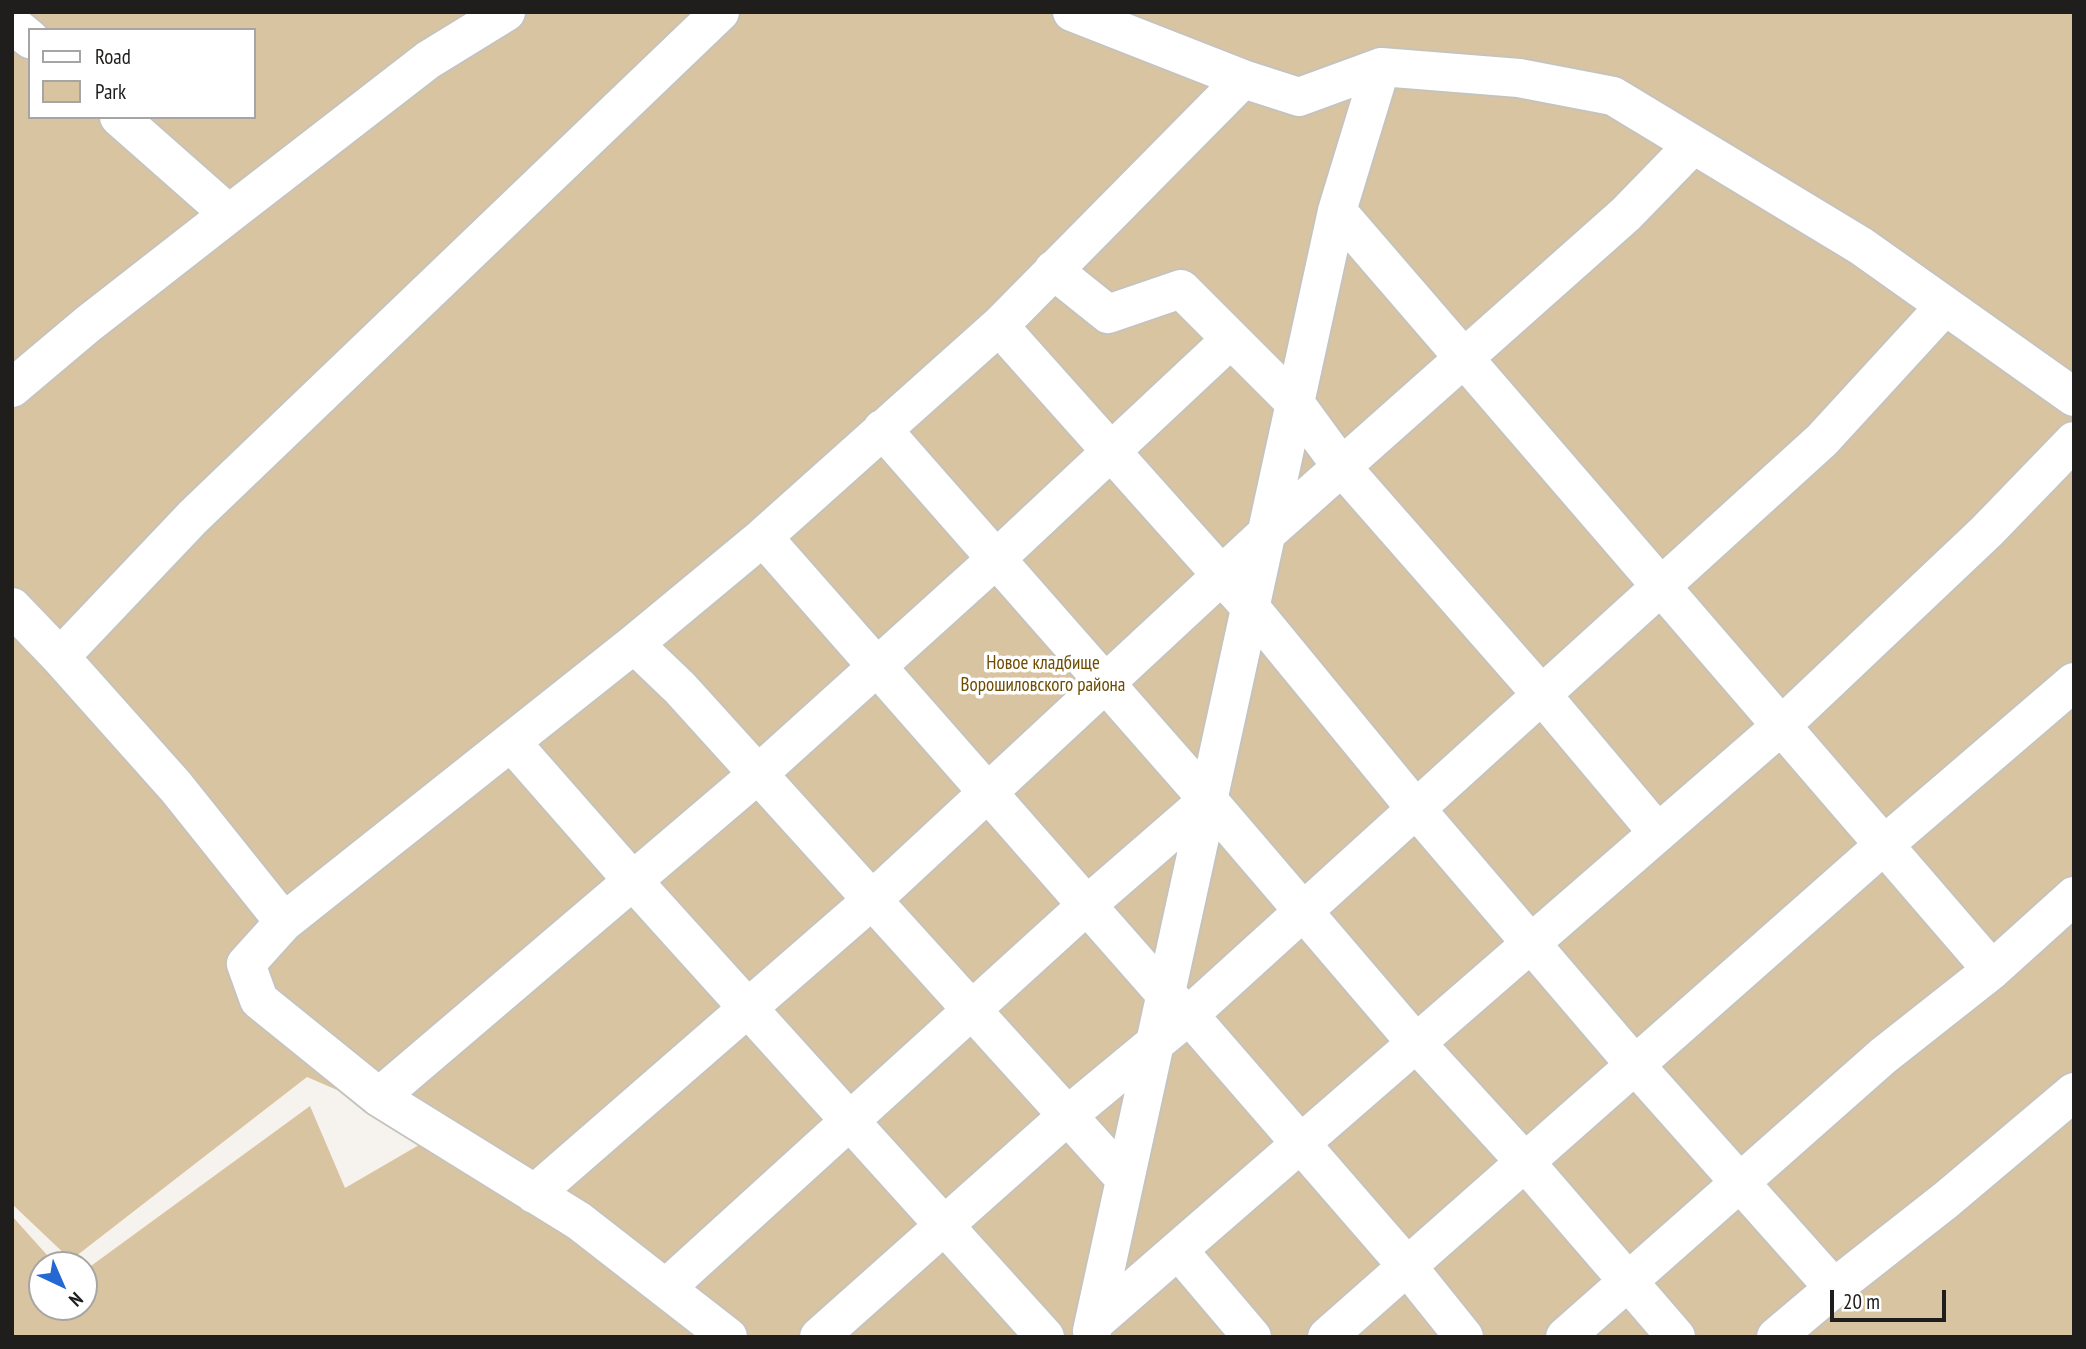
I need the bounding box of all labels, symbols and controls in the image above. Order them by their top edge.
legend [28,28,256,119]
text: Road [95,43,131,70]
text: Park [95,78,126,105]
park label: Новое кладбище Ворошиловского района [961,653,1125,697]
north arrow [28,1251,98,1321]
scale bar [1834,1276,1950,1320]
text: N [64,1287,88,1312]
text: 20 m [1843,1288,1880,1315]

